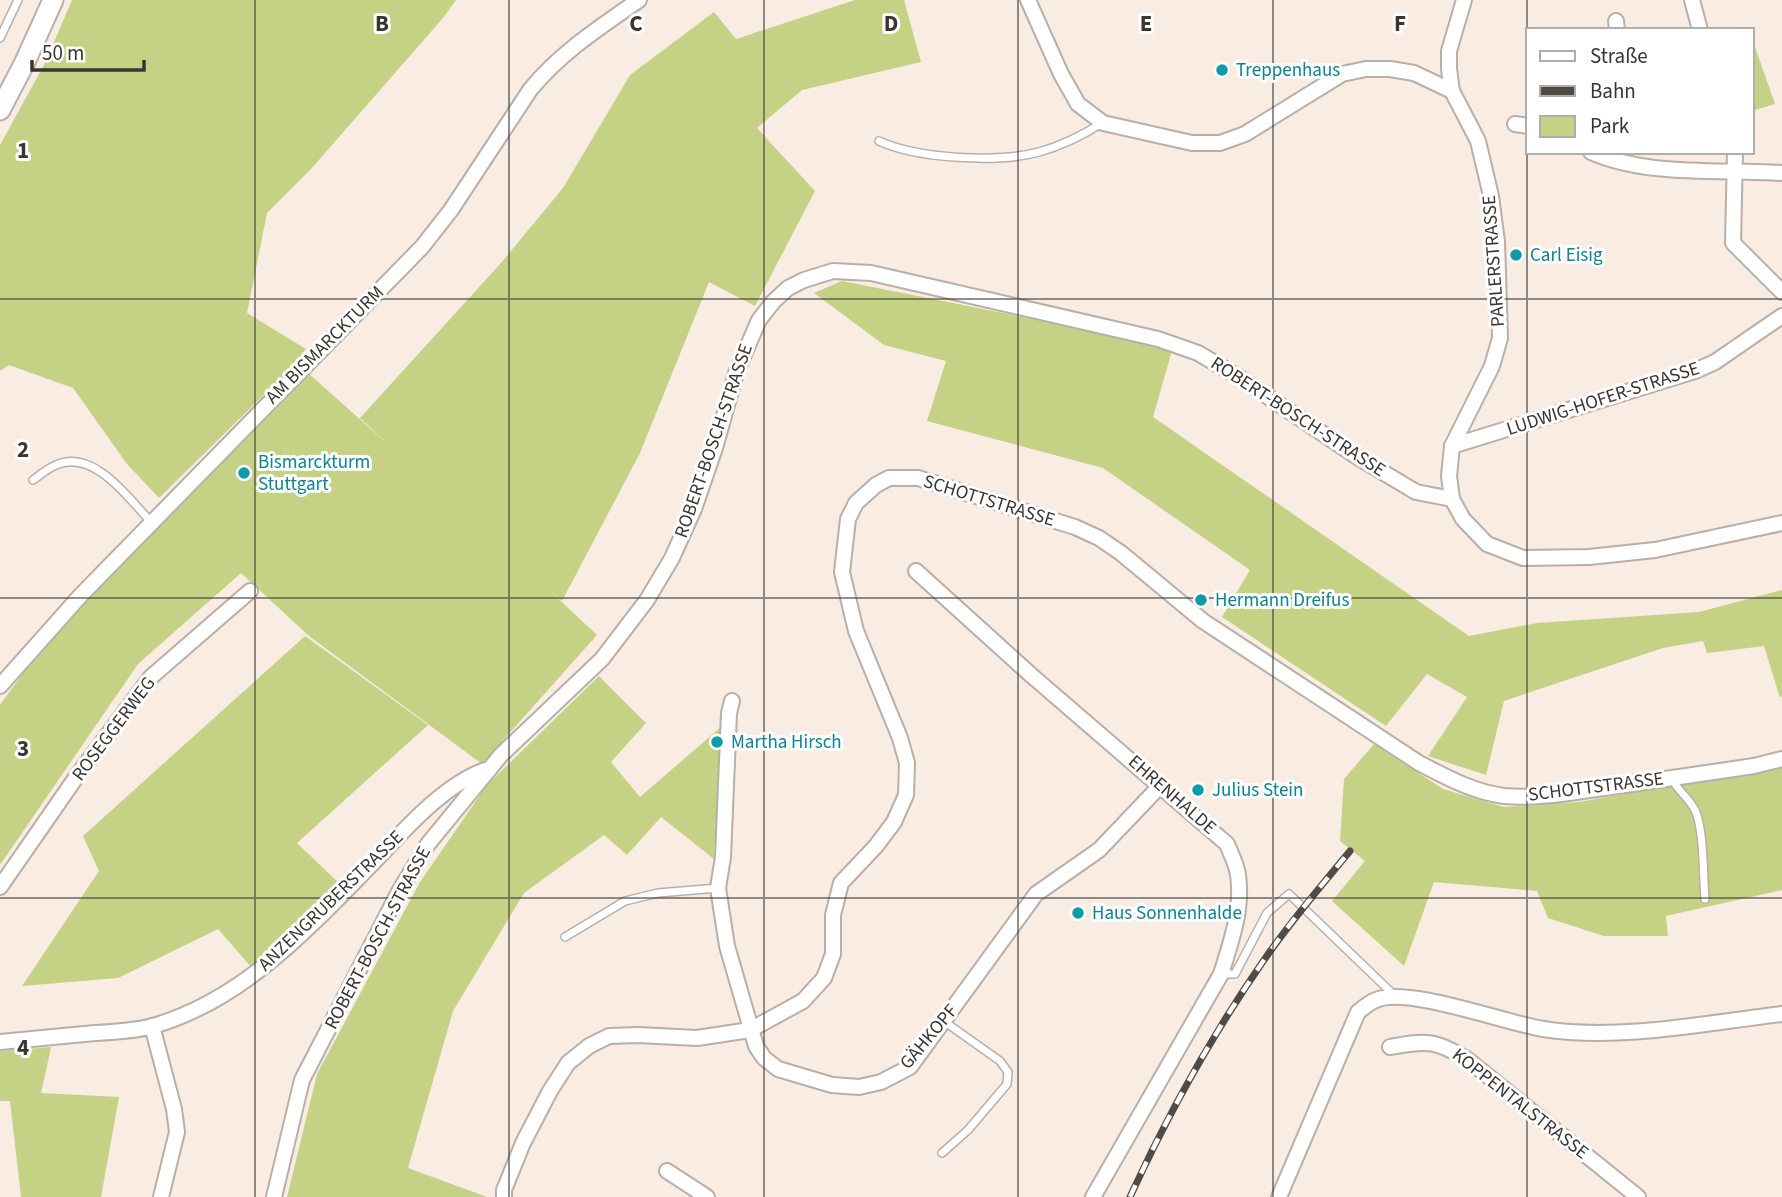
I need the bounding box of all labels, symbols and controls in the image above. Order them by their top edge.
text: B [375,7,389,40]
text: C [629,7,643,40]
text: D [884,7,898,40]
text: E [1140,7,1152,40]
text: F [1394,7,1406,40]
scale bar [32,28,144,72]
legend [1526,28,1754,154]
text: 50 m [42,38,84,68]
text: Straße [1590,41,1648,71]
place label: Treppenhaus [1236,57,1340,84]
marker: Treppenhaus [1214,62,1230,78]
text: Bahn [1590,76,1636,106]
text: Park [1590,111,1630,141]
text: 1 [17,134,29,167]
street label: PARLERSTRASSE [1476,194,1512,328]
place label: Carl Eisig [1530,242,1603,269]
marker: Carl Eisig [1508,247,1524,263]
street label: AM BISMARCKTURM [260,280,390,410]
street label: ROBERT-BOSCH-STRASSE [668,340,760,542]
street label: ROBERT-BOSCH-STRASSE [1205,350,1391,484]
street label: LUDWIG-HOFER-STRASSE [1503,355,1703,443]
text: 2 [17,433,29,466]
place label: Bismarckturm Stuttgart [258,449,370,498]
marker: Bismarckturm Stuttgart [236,465,252,481]
street label: SCHOTTSTRASSE [920,468,1058,534]
place label: Hermann Dreifus [1215,587,1349,614]
marker: Hermann Dreifus [1193,592,1209,608]
street label: ROSEGGERWEG [66,671,162,787]
place label: Martha Hirsch [731,729,842,756]
text: 3 [17,732,29,765]
marker: Martha Hirsch [709,734,725,750]
street label: EHRENHALDE [1122,749,1222,841]
street label: SCHOTTSTRASSE [1527,765,1665,809]
place label: Julius Stein [1212,777,1303,804]
marker: Julius Stein [1190,782,1206,798]
street label: ANZENGRUBERSTRASSE [252,824,410,978]
street label: ROBERT-BOSCH-STRASSE [318,842,438,1034]
place label: Haus Sonnenhalde [1092,900,1242,927]
marker: Haus Sonnenhalde [1070,905,1086,921]
street label: GÄHKOPF [894,999,964,1075]
text: 4 [17,1031,29,1064]
street label: KOPPENTALSTRASSE [1446,1042,1594,1166]

